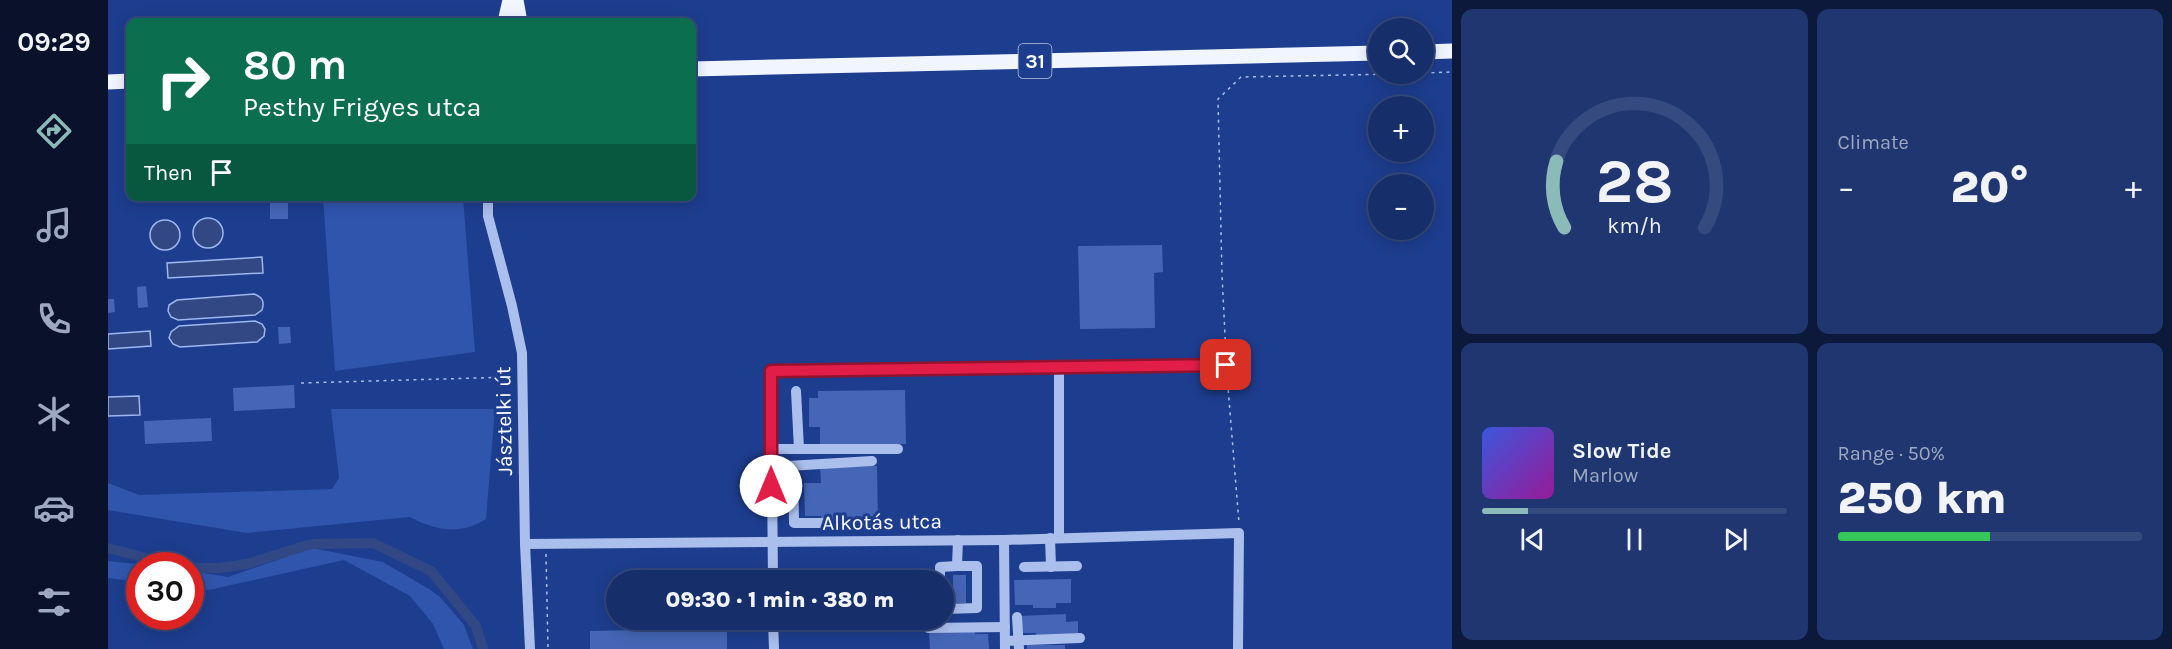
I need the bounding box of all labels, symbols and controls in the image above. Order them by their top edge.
map controls [1368,18,1434,240]
button: search [1368,18,1434,84]
text: 09:29 [17,26,91,58]
text: 80 m [243,40,347,90]
icon: right [144,42,222,120]
road number: 31 [1018,44,1052,78]
text: Pesthy Frigyes utca [243,91,481,123]
button: + [1368,96,1434,162]
icon: directions [33,110,75,152]
text: Climate [1838,131,1909,154]
text: 28 [1595,145,1673,218]
icon: arrive [205,156,238,189]
text: Then [144,160,193,186]
text: 20° [1951,161,2029,213]
text: − [1838,168,1855,206]
text: + [2125,168,2142,206]
button: − [1368,174,1434,240]
icon: music [33,204,75,246]
text: km/h [1607,214,1661,239]
icon: phone [33,298,75,340]
pin [1200,339,1251,390]
icon: arrive [1209,348,1242,381]
street label: Jásztelki út [491,366,517,476]
icon: climate [33,393,75,435]
text: Slow Tide [1572,438,1672,464]
text: Range · 50% [1838,442,1945,465]
position arrow [739,454,803,518]
text: Marlow [1572,464,1638,487]
text: 250 km [1838,472,2007,524]
icon: car [33,487,75,529]
street label: Alkotás utca [822,509,942,535]
icon: previous [1516,523,1549,556]
icon: pause [1618,523,1651,556]
icon: next [1719,523,1752,556]
speed limit sign: 30 [126,552,204,630]
icon: filters [33,581,75,623]
text: 09:30 · 1 min · 380 m [666,587,894,613]

